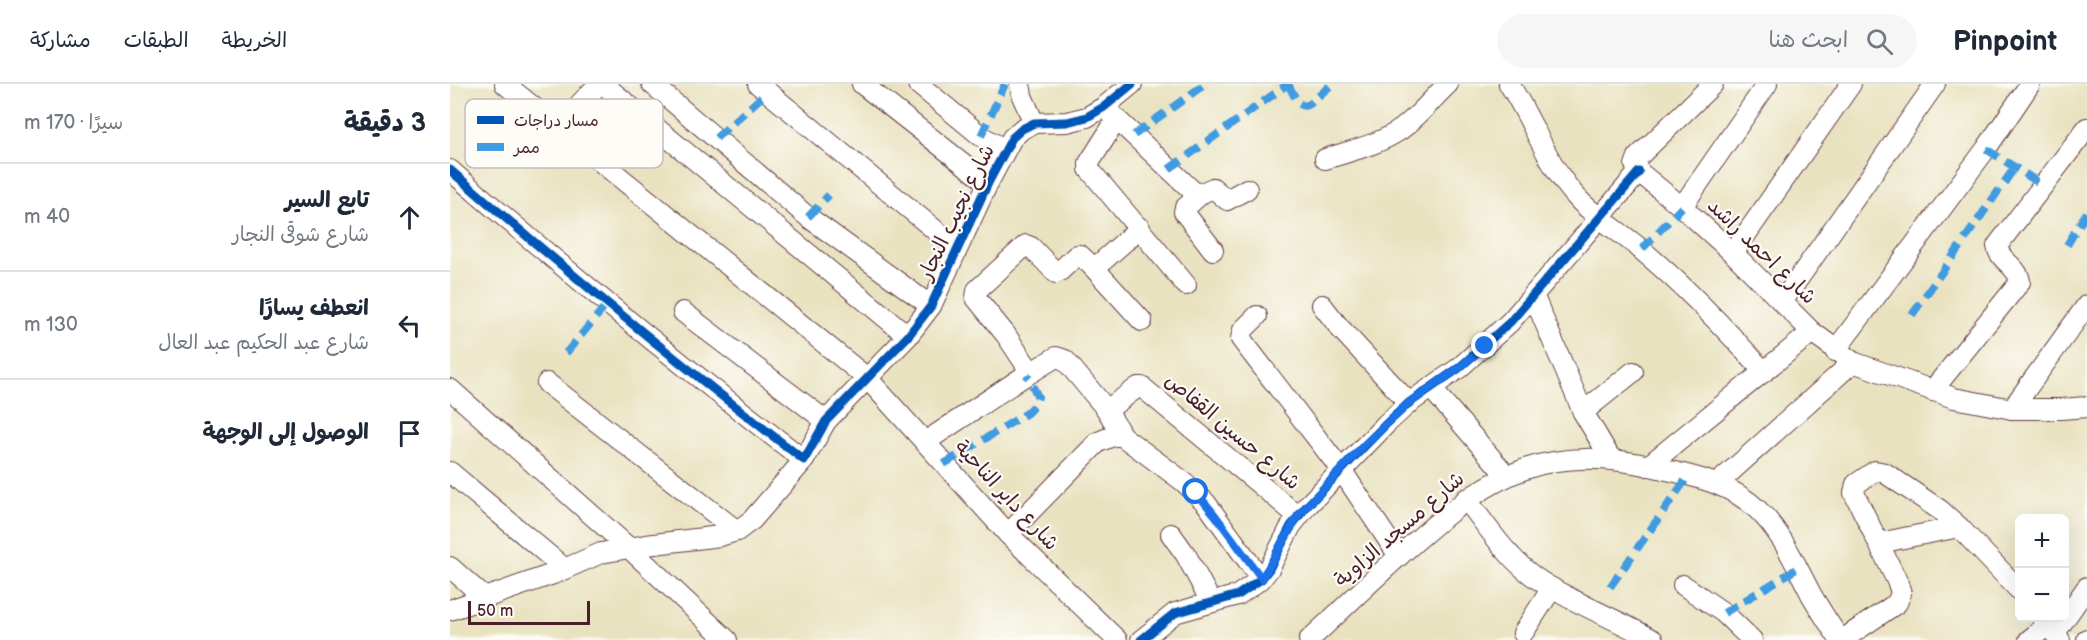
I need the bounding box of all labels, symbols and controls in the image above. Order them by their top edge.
search box [1497,14,1917,68]
icon: search [1863,25,1896,58]
text: Pinpoint [1953,25,2057,58]
text: ابحث هنا [1769,27,1848,54]
text: مشاركة [30,28,91,53]
text: الطبقات [124,28,189,53]
text: الخريطة [222,28,287,53]
legend [465,99,663,168]
text: 3 دقيقة [344,108,426,139]
text: سيرًا · 170 m [24,111,123,135]
text: مسار دراجات [514,112,599,131]
text: ممر [512,139,540,158]
street label: شارع نجيب النجار [912,140,1002,287]
text: تابع السير [285,187,369,214]
street label: شارع احمد راشد [1701,193,1821,311]
icon: ahead [393,201,426,234]
text: 40 m [24,205,70,229]
text: شارع شوقى النجار [232,223,369,247]
text: انعطف يسارًا [259,295,369,322]
icon: left [393,309,426,342]
text: 130 m [24,313,78,337]
text: شارع عبد الحكيم عبد العال [158,331,369,355]
route end [1471,332,1497,358]
street label: شارع حسين القفاص [1159,367,1305,497]
icon: arrive [393,417,426,450]
text: الوصول إلى الوجهة [202,419,369,446]
street label: شارع داير الناحية [948,435,1064,557]
street label: شارع مسجد الزاوية [1329,466,1471,594]
route start [1182,478,1208,504]
map controls [2015,514,2069,622]
button: + [2015,514,2069,568]
button: − [2015,568,2069,622]
scale bar [468,598,590,626]
text: 50 m [477,602,513,621]

